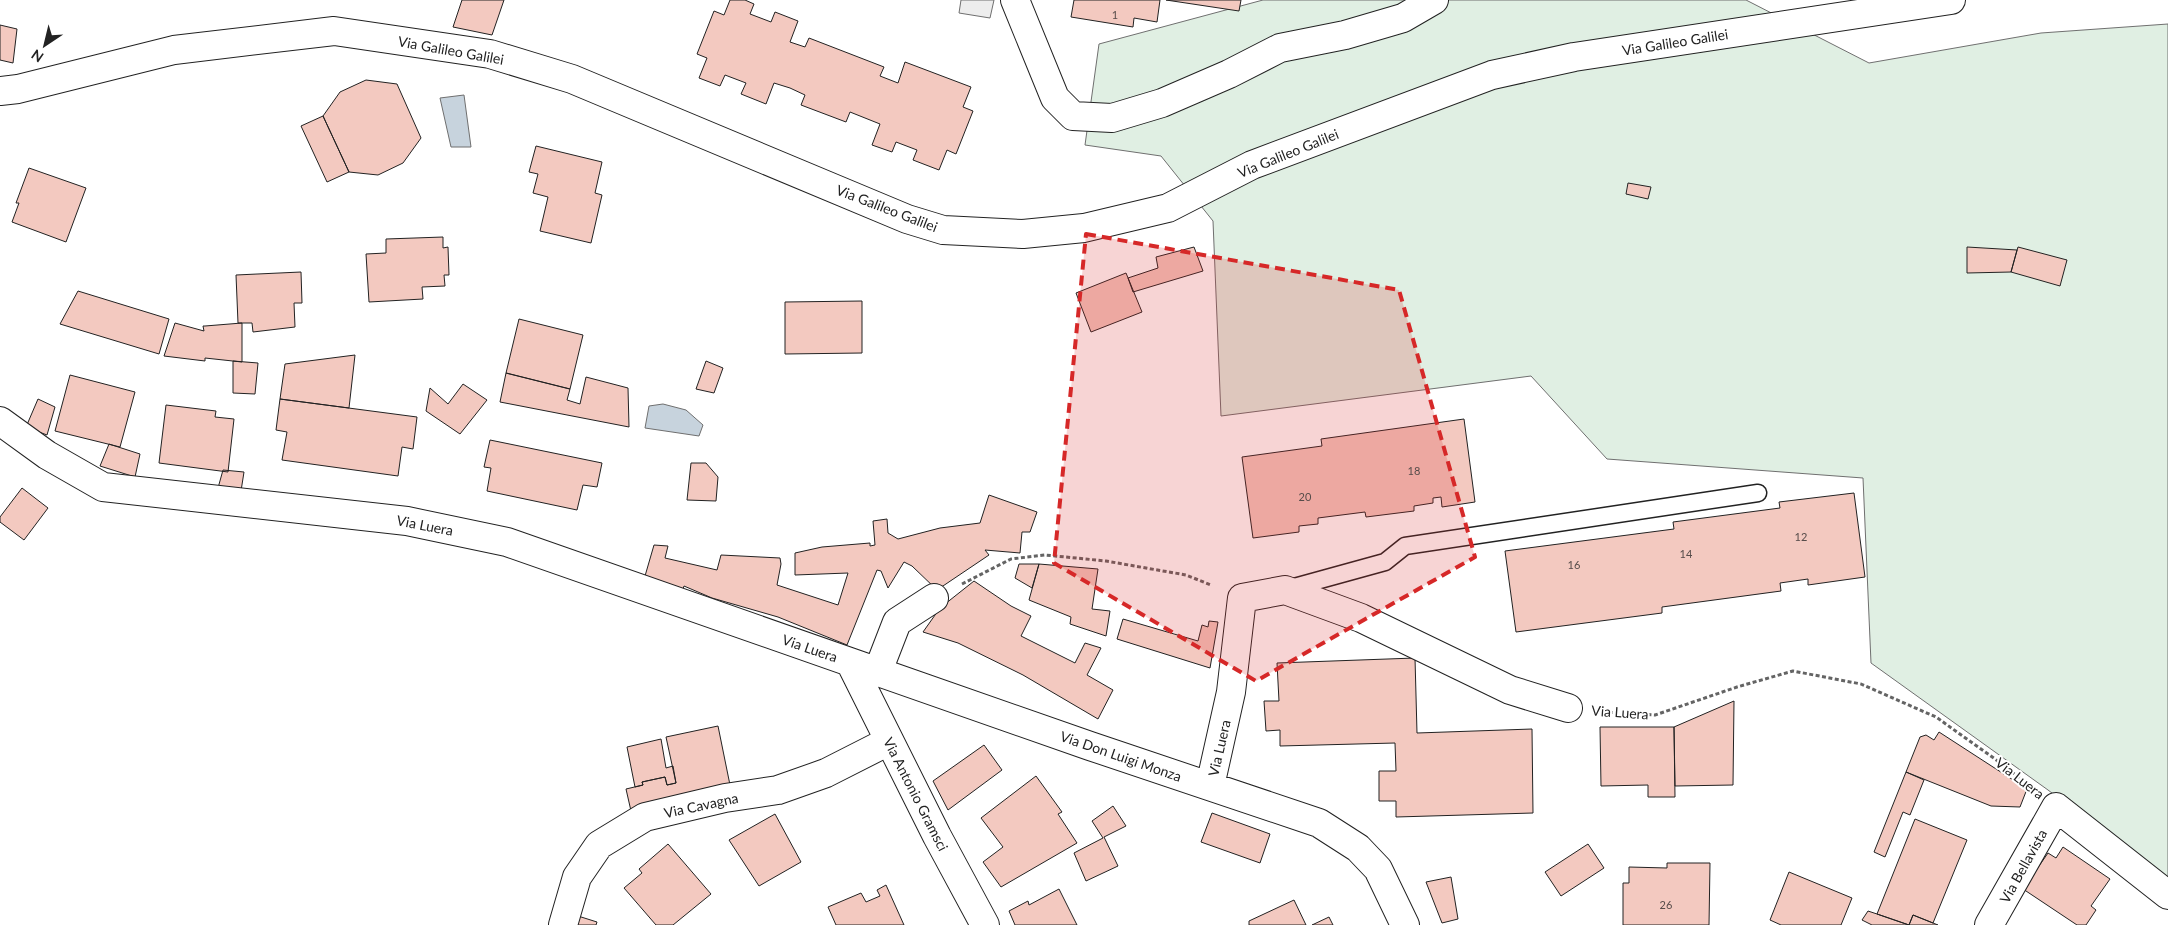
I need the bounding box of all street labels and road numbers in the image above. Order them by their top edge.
street label: Via Galileo Galilei [1621,25,1729,59]
street label: Via Galileo Galilei [397,32,505,68]
street label: Via Galileo Galilei [1235,125,1341,181]
street label: Via Galileo Galilei [834,181,940,235]
street label: Via Luera [395,511,455,539]
street label: Via Luera [780,631,840,665]
street label: Via Luera [1591,702,1649,722]
street label: Via Luera [1204,718,1234,778]
street label: Via Don Luigi Monza [1058,727,1184,785]
street label: Via Antonio Gramsci [880,734,952,854]
street label: Via Luera [1992,754,2048,802]
street label: Via Cavagna [662,789,740,821]
street label: Via Bellavista [1996,826,2050,906]

